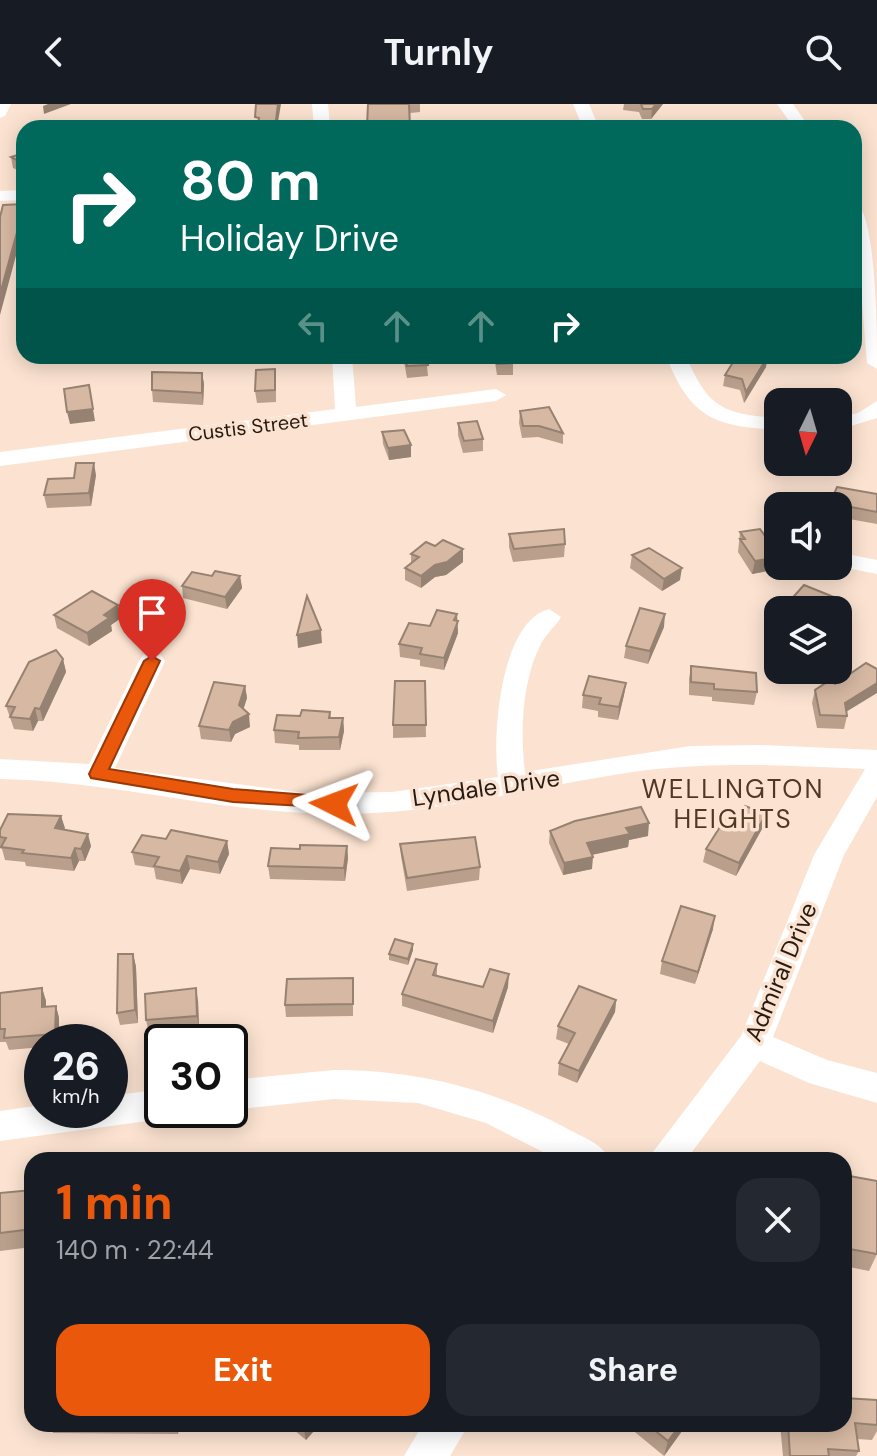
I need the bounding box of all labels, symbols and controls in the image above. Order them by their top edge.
text: Turnly [383,29,494,76]
icon: back [32,30,76,74]
icon: search [801,30,845,74]
text: 80 m [180,144,321,217]
icon: right [48,152,152,256]
text: Holiday Drive [180,215,399,262]
icon: left [291,304,335,348]
icon: ahead [375,304,419,348]
icon: ahead [459,304,503,348]
icon: right [543,304,587,348]
north arrow [764,388,852,476]
map controls [764,388,852,684]
street label: Custis Street [187,407,309,447]
button: sound [764,492,852,580]
pin [118,579,186,661]
icon: arrive [130,591,174,635]
button: layers [764,596,852,684]
position arrow [292,762,376,846]
street label: Lyndale Drive [410,762,562,813]
district label: WELLINGTON HEIGHTS [642,772,824,836]
street label: Admiral Drive [737,898,824,1046]
speed limit sign: 30 [144,1024,248,1128]
text: 26 [52,1040,100,1092]
text: km/h [52,1083,100,1109]
text: 1 min [56,1171,173,1234]
button: close [736,1178,820,1262]
text: 140 m · 22:44 [56,1233,214,1267]
button: Exit [56,1324,430,1416]
button: Share [446,1324,820,1416]

